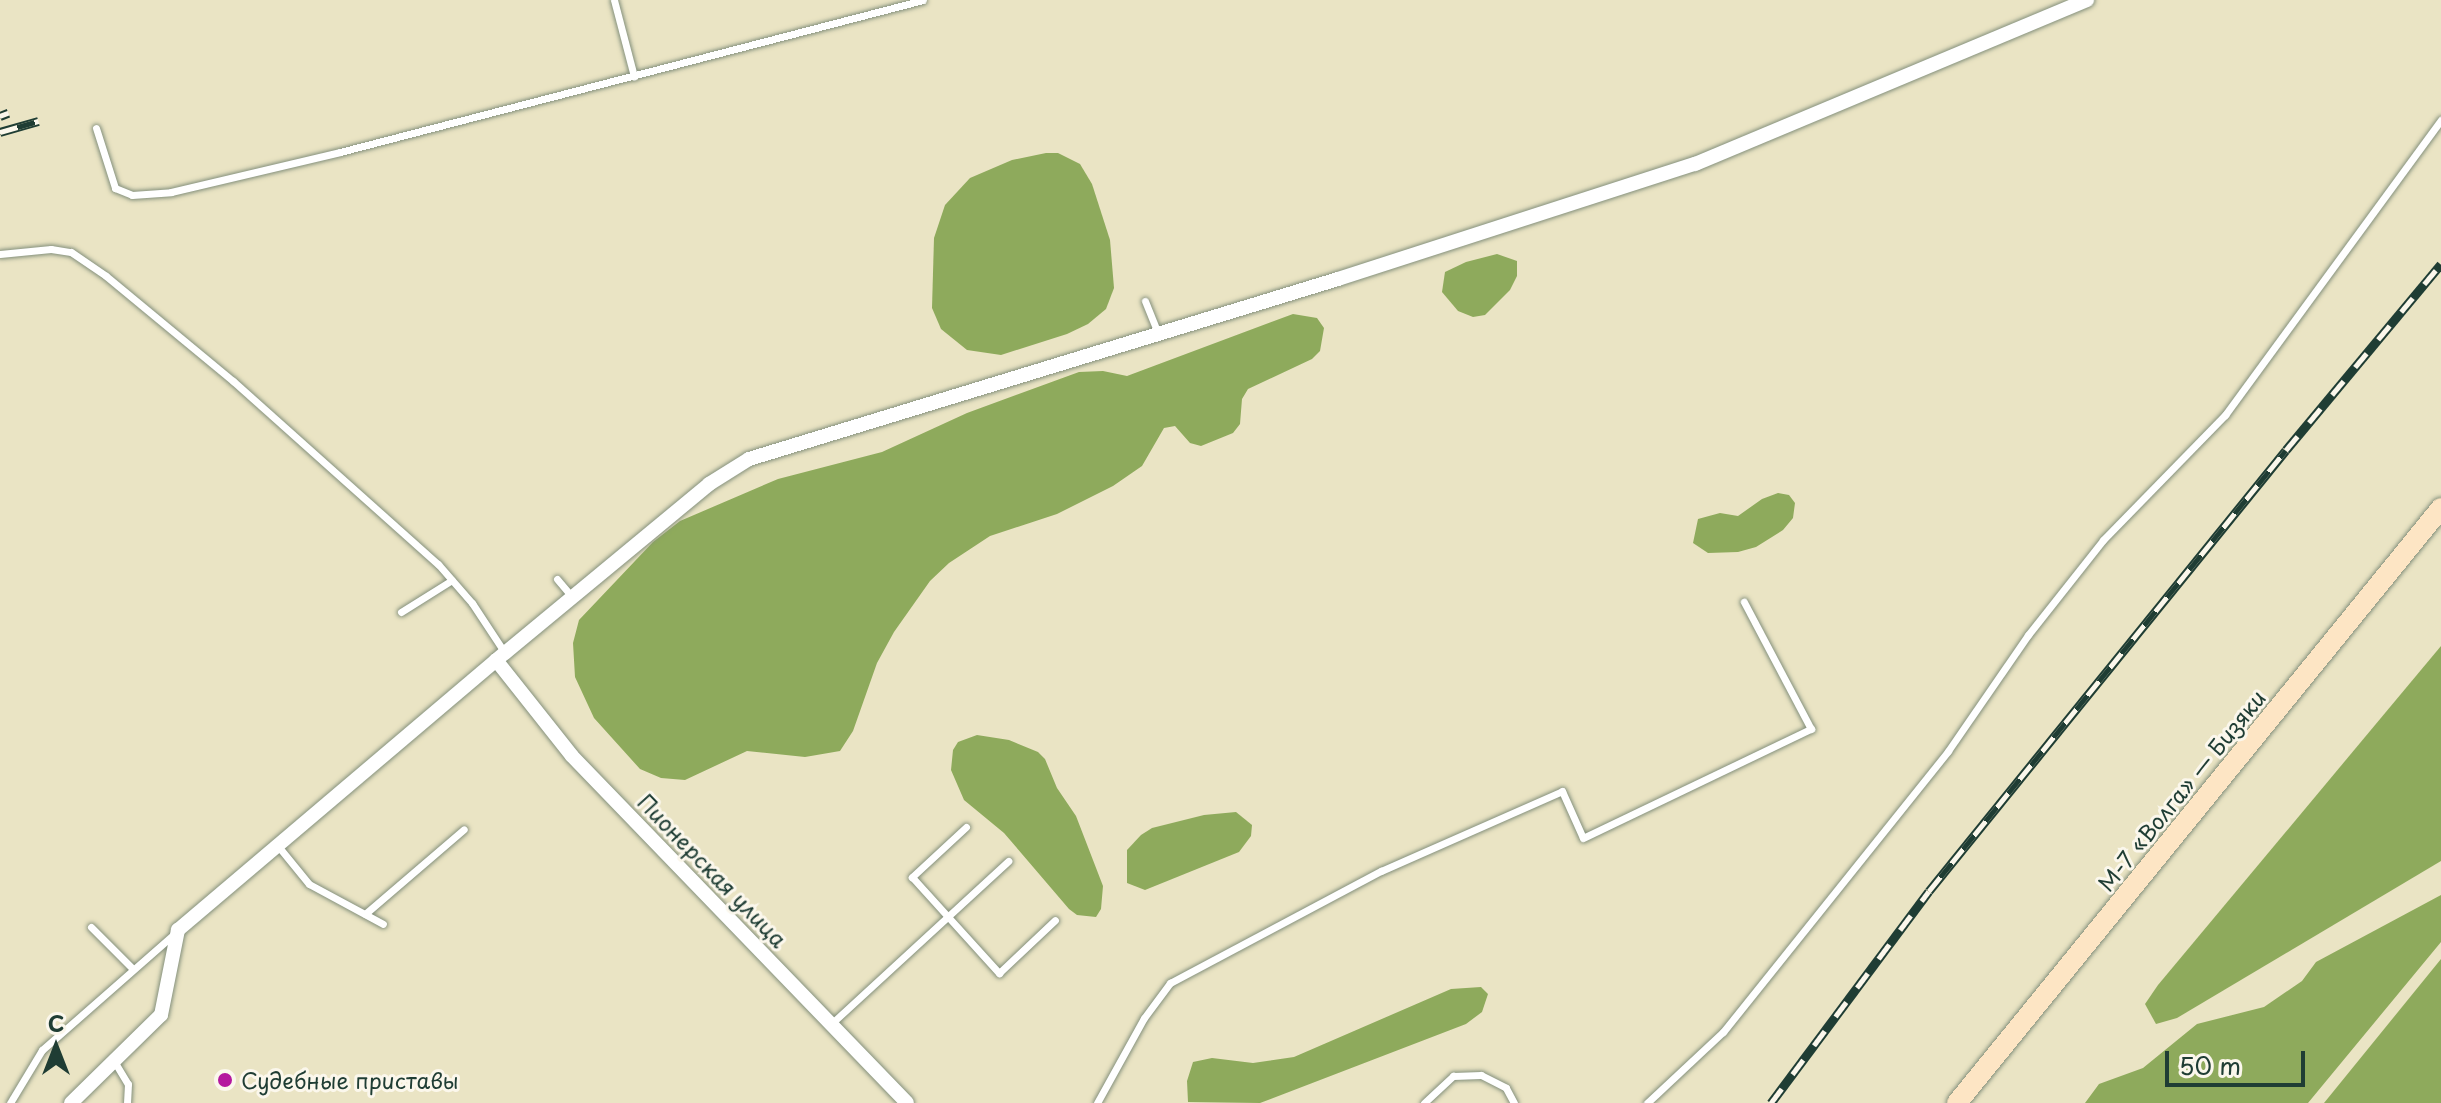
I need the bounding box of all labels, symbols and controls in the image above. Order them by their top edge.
street label: М-7 «Волга» — Бизяки [2092,684,2270,896]
street label: Пионерская улица [633,788,793,952]
text: С [48,1006,64,1039]
north arrow [16,1007,96,1087]
scale bar [2169,1035,2309,1085]
text: 50 m [2179,1047,2241,1083]
place label: Судебные приставы [241,1067,459,1093]
marker: Судебные приставы [216,1071,234,1089]

